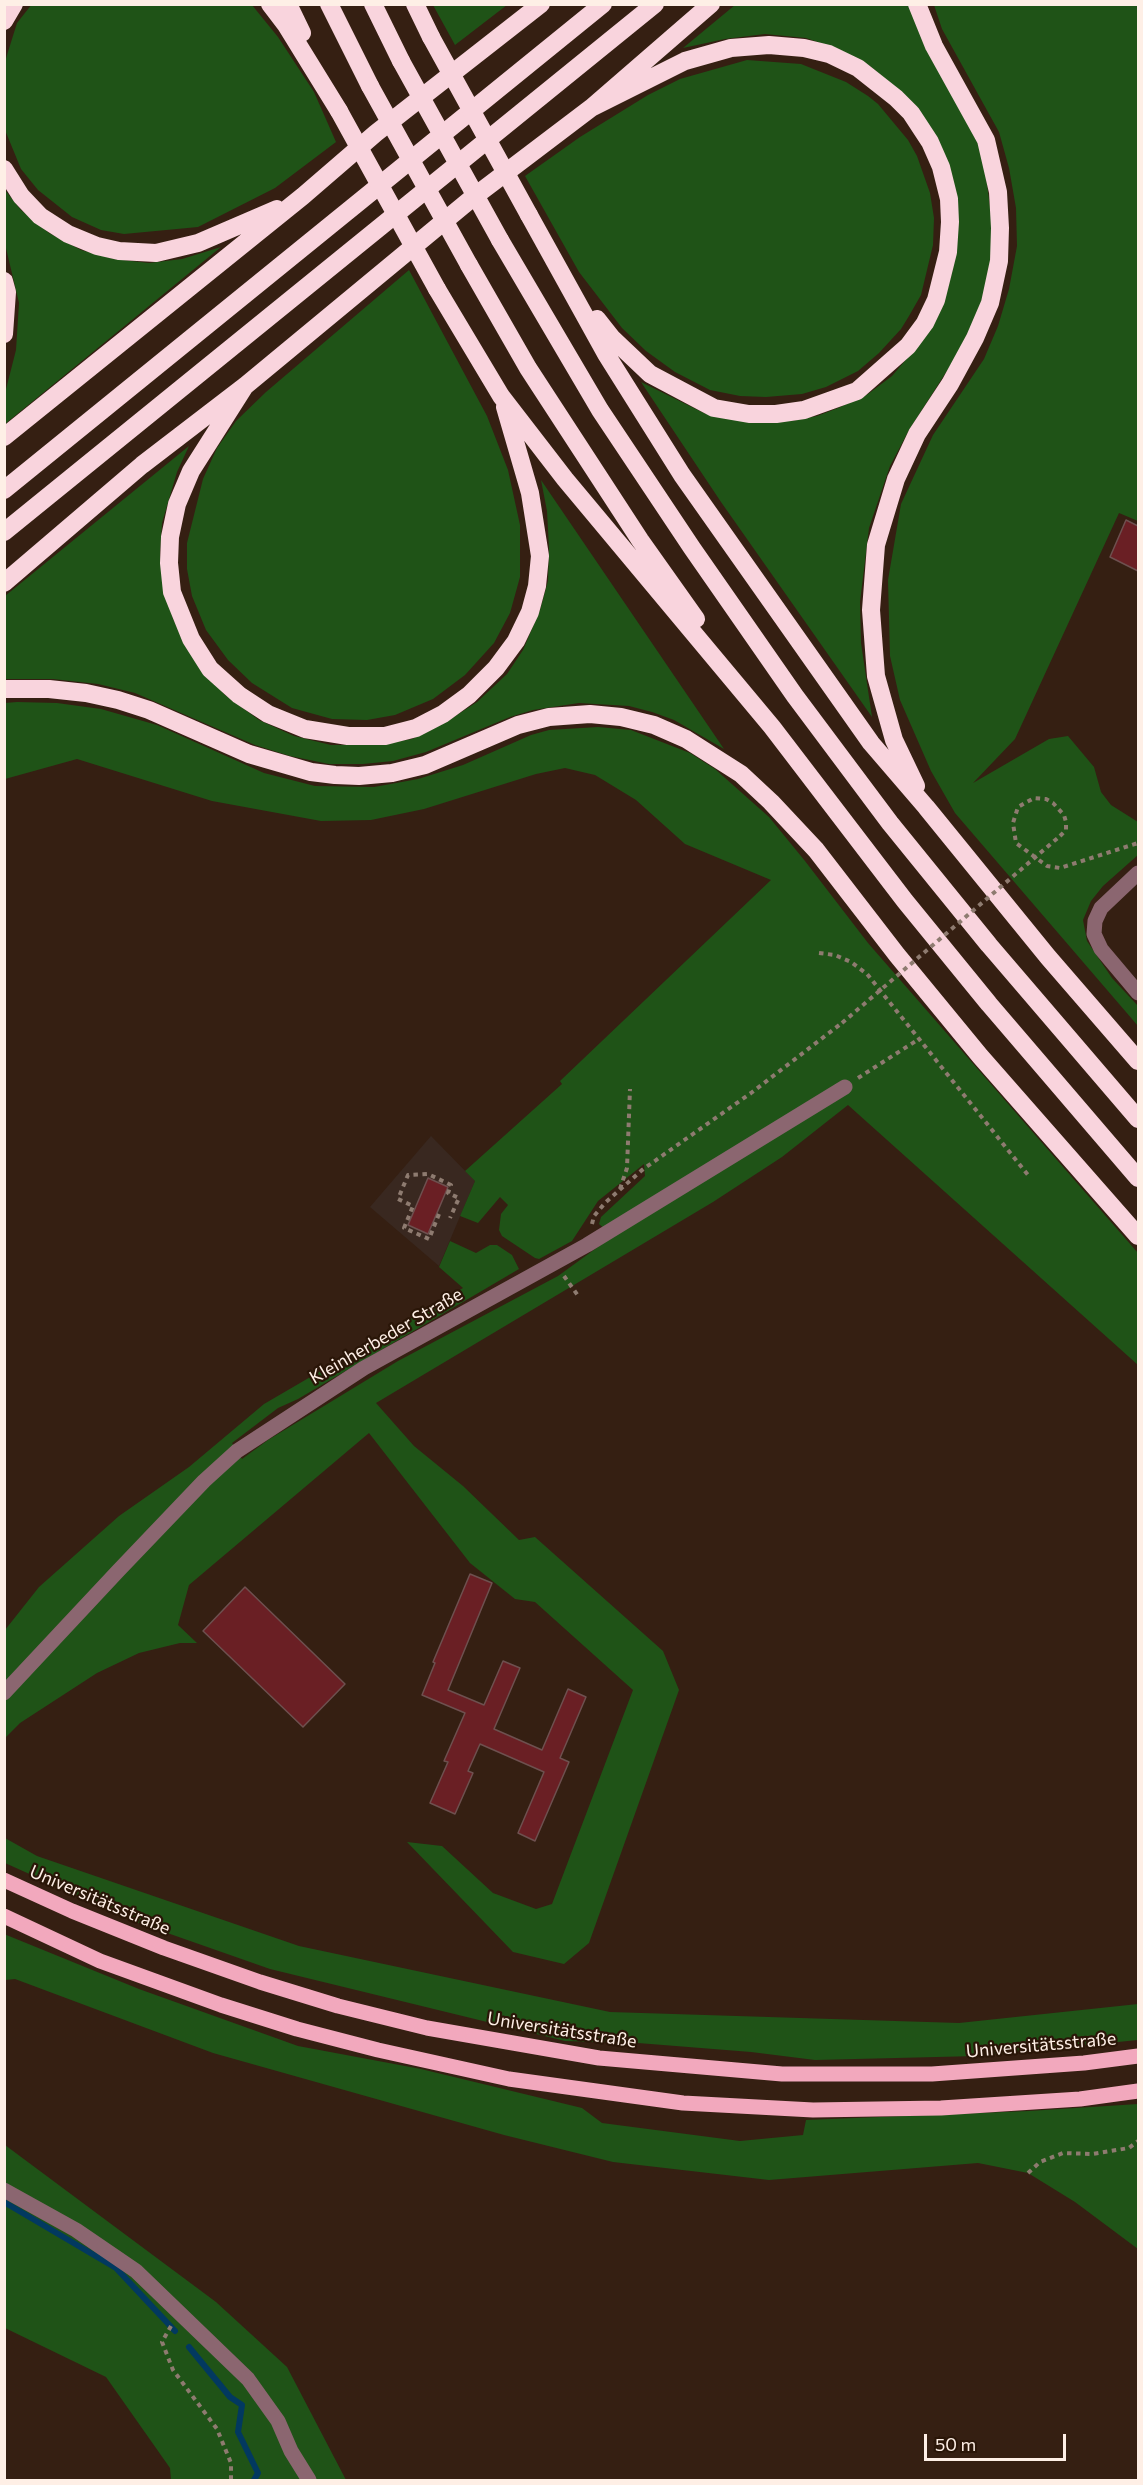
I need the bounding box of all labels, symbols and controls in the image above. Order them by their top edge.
street label: Kleinherbeder Straße [306,1283,466,1389]
street label: Universitätsstraße [26,1861,174,1939]
street label: Universitätsstraße [486,2008,638,2052]
street label: Universitätsstraße [965,2028,1117,2062]
scale bar [927,2422,1070,2460]
text: 50 m [935,2433,976,2455]

